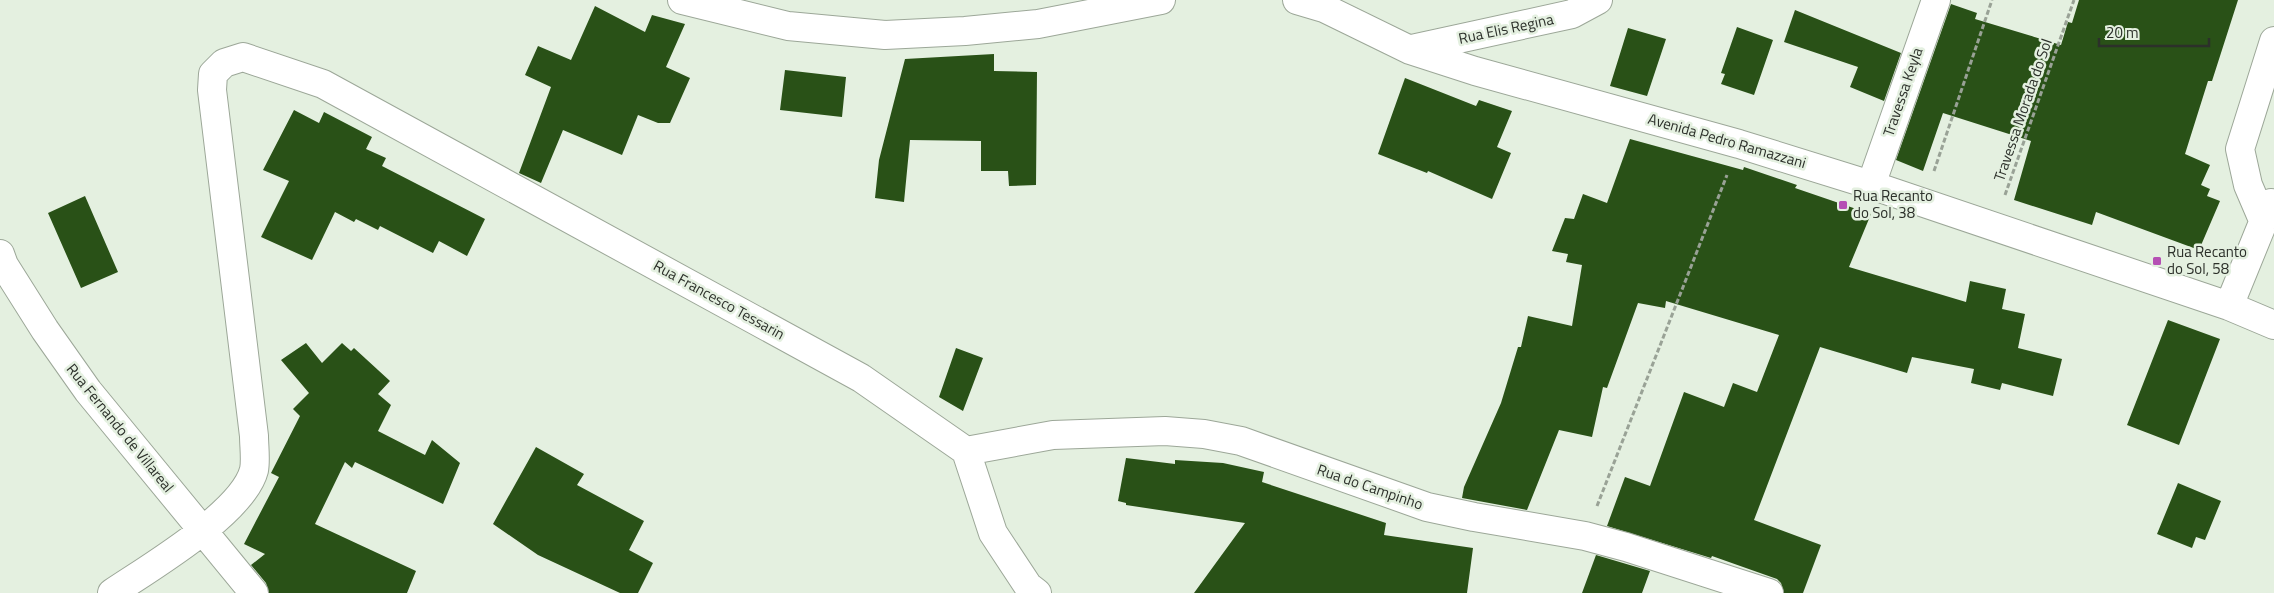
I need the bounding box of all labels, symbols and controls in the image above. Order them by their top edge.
street label: Rua Elis Regina [1456,7,1556,50]
scale bar [2099,15,2209,47]
text: 20 m [2106,21,2139,44]
street label: Travessa Morada do Sol [1987,36,2058,184]
street label: Travessa Keyla [1877,44,1929,139]
street label: Avenida Pedro Ramazzani [1645,107,1809,174]
place label: Rua Recanto do Sol, 38 [1853,184,1933,224]
marker: Rua Recanto do Sol, 38 [1837,199,1849,211]
place label: Rua Recanto do Sol, 58 [2167,240,2247,280]
street label: Rua Francesco Tessarin [649,254,789,345]
marker: Rua Recanto do Sol, 58 [2151,255,2163,267]
street label: Rua Fernando de Villareal [61,358,180,497]
street label: Rua do Campinho [1314,458,1426,515]

